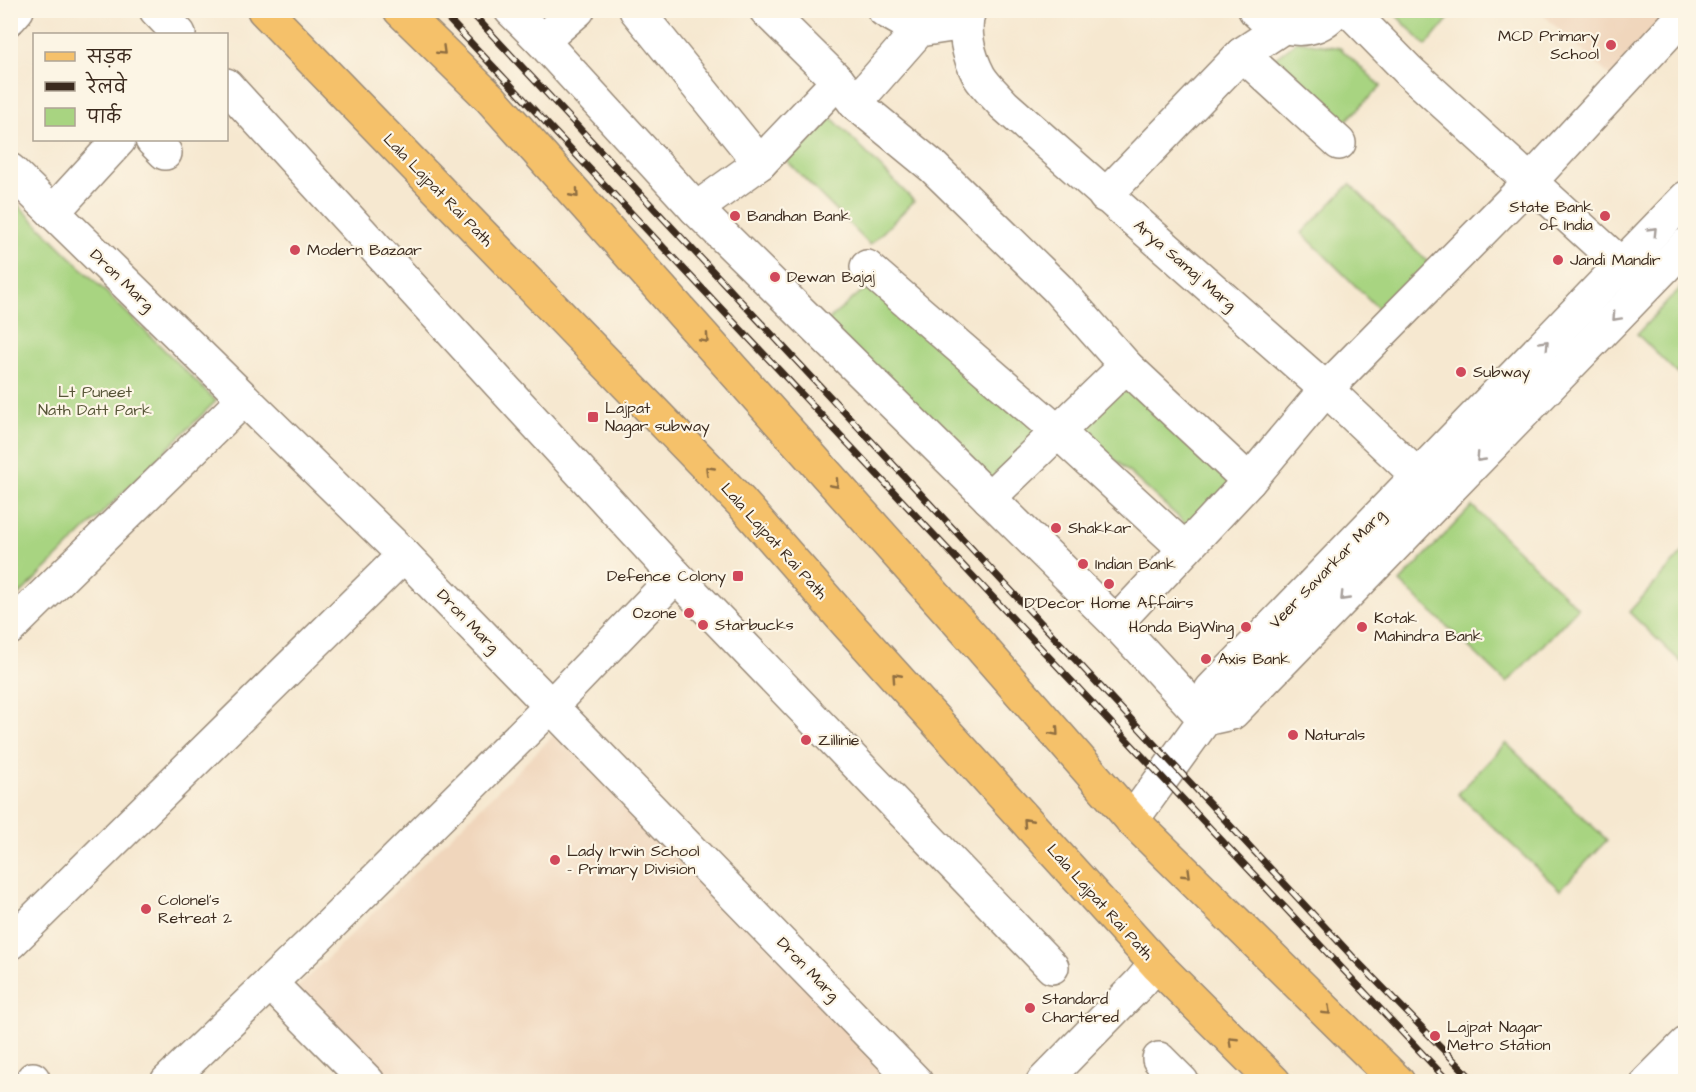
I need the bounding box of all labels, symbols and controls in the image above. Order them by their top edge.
place label: MCD Primary School [1498,25,1599,65]
legend [33,33,228,141]
marker: MCD Primary School [1604,38,1618,52]
one-way arrow [434,44,445,55]
text: सड़क [86,45,132,70]
text: रेलवे [85,71,128,100]
text: पार्क [86,103,122,130]
street label: Lala Lajpat Rai Path [378,129,498,251]
one-way arrow [568,187,579,197]
place label: State Bank of India [1509,196,1593,236]
place label: Bandhan Bank [747,205,851,227]
marker: Bandhan Bank [728,209,742,223]
marker: State Bank of India [1598,209,1612,223]
street label: Arya Samaj Marg [1128,214,1241,316]
one-way arrow [1646,228,1657,239]
place label: Modern Bazaar [307,239,422,261]
marker: Modern Bazaar [288,243,302,257]
street label: Dron Marg [85,244,159,317]
place label: Jandi Mandir [1570,249,1661,271]
marker: Jandi Mandir [1551,253,1565,267]
place label: Dewan Bajaj [787,266,875,288]
marker: Dewan Bajaj [768,270,782,284]
one-way arrow [1612,311,1623,321]
one-way arrow [698,332,709,343]
one-way arrow [1537,340,1548,351]
place label: Subway [1473,361,1530,384]
marker: Subway [1454,365,1468,379]
park label: Lt Puneet Nath Datt Park [38,381,152,421]
place label: Lajpat Nagar subway [605,397,710,438]
marker: Lajpat Nagar subway [586,410,600,424]
one-way arrow [1477,450,1488,461]
one-way arrow [706,466,717,477]
street label: Lala Lajpat Rai Path [716,478,832,604]
one-way arrow [828,478,839,488]
street label: Veer Savarkar Marg [1264,505,1390,634]
place label: Shakkar [1068,517,1131,539]
marker: Shakkar [1049,521,1063,535]
place label: Indian Bank [1095,553,1176,575]
marker: Indian Bank [1076,557,1090,571]
place label: Defence Colony [607,565,726,588]
marker: Defence Colony [731,569,745,583]
marker: D'Decor Home Affairs [1102,577,1116,591]
street label: Dron Marg [431,584,504,658]
one-way arrow [1340,591,1351,601]
place label: D'Decor Home Affairs [1024,592,1194,614]
place label: Ozone [633,602,677,624]
marker: Ozone [682,606,696,620]
place label: Kotak Mahindra Bank [1374,607,1483,647]
place label: Starbucks [715,614,794,636]
place label: Honda BigWing [1129,616,1234,639]
marker: Starbucks [696,618,710,632]
marker: Honda BigWing [1239,620,1253,634]
marker: Kotak Mahindra Bank [1355,620,1369,634]
place label: Axis Bank [1218,648,1290,670]
marker: Axis Bank [1199,652,1213,666]
one-way arrow [892,673,903,684]
place label: Naturals [1305,724,1365,746]
one-way arrow [1048,725,1059,735]
marker: Naturals [1286,728,1300,742]
place label: Zillinie [818,729,860,751]
marker: Zillinie [799,733,813,747]
one-way arrow [1023,818,1034,828]
street label: Lala Lajpat Rai Path [1042,839,1158,965]
place label: Lady Irwin School - Primary Division [567,840,699,881]
marker: Lady Irwin School - Primary Division [548,853,562,867]
one-way arrow [1180,867,1191,878]
place label: Colonel‘s Retreat 2 [158,889,232,929]
marker: Colonel‘s Retreat 2 [139,902,153,916]
street label: Dron Marg [771,932,844,1006]
place label: Standard Chartered [1042,988,1119,1028]
marker: Standard Chartered [1023,1001,1037,1015]
one-way arrow [1319,1003,1330,1014]
place label: Lajpat Nagar Metro Station [1447,1016,1550,1056]
marker: Lajpat Nagar Metro Station [1428,1029,1442,1043]
one-way arrow [1228,1037,1239,1048]

